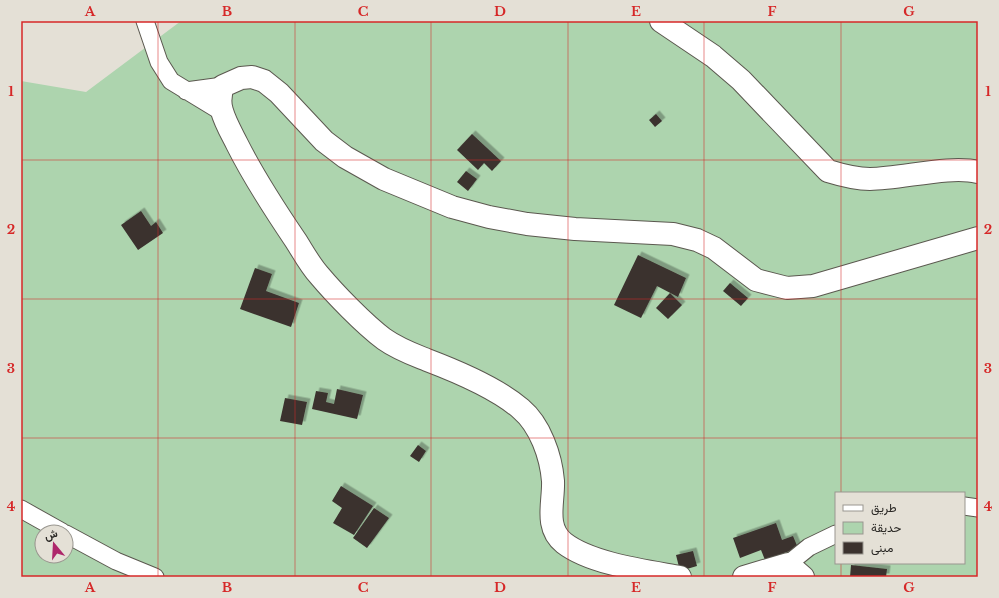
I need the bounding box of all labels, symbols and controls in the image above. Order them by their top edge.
text: A [84,3,96,20]
text: B [222,3,232,20]
text: C [358,3,369,20]
text: D [494,3,506,20]
text: E [631,3,641,20]
text: F [768,3,777,20]
text: G [903,3,915,20]
text: 1 [8,83,14,100]
text: 1 [985,83,991,100]
text: 2 [7,221,15,238]
text: 2 [984,221,992,238]
text: 3 [7,360,15,377]
text: 3 [984,360,992,377]
legend [835,492,965,564]
text: 4 [7,498,16,515]
text: 4 [984,498,993,515]
text: طريق [871,500,897,516]
text: حديقة [871,520,901,535]
north arrow [34,524,74,564]
text: ش [42,526,59,543]
text: مبنى [871,540,893,556]
text: A [84,579,96,596]
text: B [222,579,232,596]
text: C [358,579,369,596]
text: D [494,579,506,596]
text: E [631,579,641,596]
text: F [768,579,777,596]
text: G [903,579,915,596]

